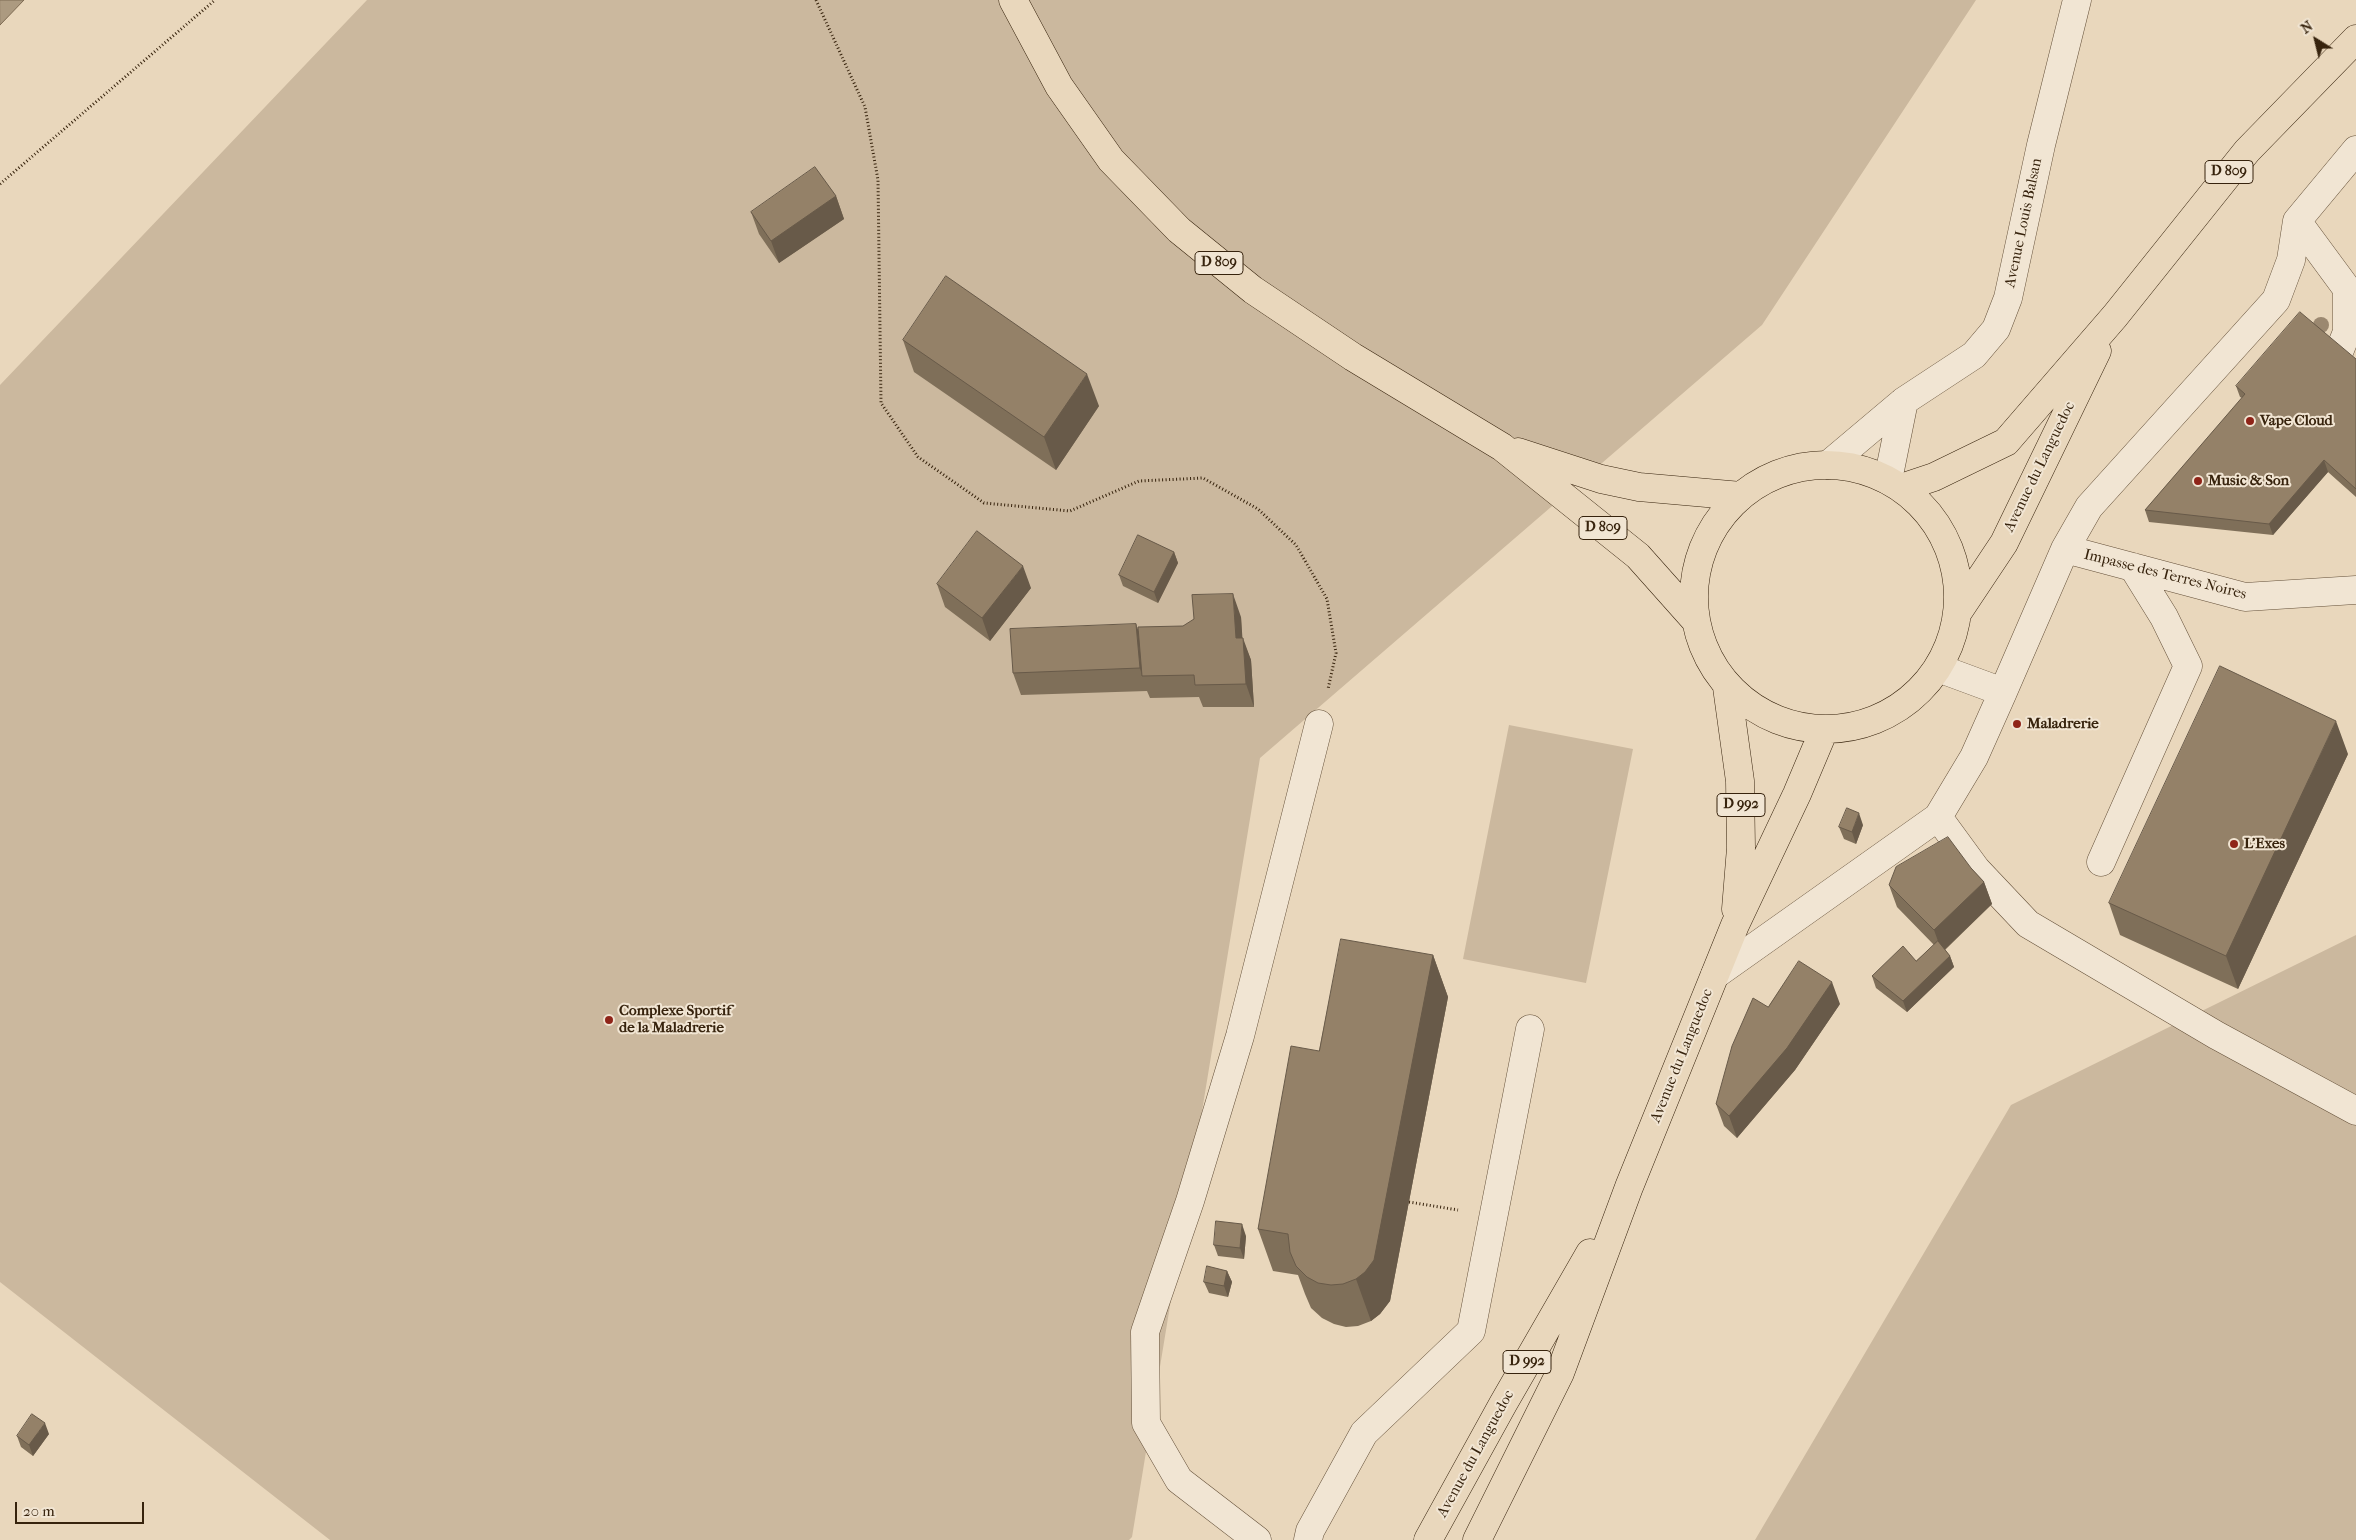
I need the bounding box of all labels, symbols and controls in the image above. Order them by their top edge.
north arrow [2291,15,2341,65]
text: N [2298,17,2316,37]
street label: Avenue Louis Balsan [2001,157,2047,289]
road number: D 809 [2205,160,2253,183]
road number: D 809 [1195,252,1243,274]
street label: Avenue du Languedoc [2001,399,2079,535]
place label: Vape Cloud [2260,412,2333,430]
marker: Vape Cloud [2244,415,2256,427]
place label: Music & Son [2208,472,2289,490]
marker: Music & Son [2192,475,2204,487]
road number: D 809 [1579,516,1627,540]
street label: Impasse des Terres Noires [2082,546,2248,604]
place label: Maladrerie [2027,715,2099,733]
marker: Maladrerie [2011,718,2023,730]
road number: D 992 [1717,794,1765,816]
place label: L'Exes [2244,835,2285,853]
marker: L'Exes [2228,838,2240,850]
street label: Avenue du Languedoc [1647,986,1717,1126]
place label: Complexe Sportif de la Maladrerie [619,1002,731,1037]
marker: Complexe Sportif de la Maladrerie [603,1014,615,1026]
road number: D 992 [1503,1350,1551,1374]
street label: Avenue du Languedoc [1434,1387,1518,1521]
scale bar [18,1492,146,1524]
text: 20 m [23,1502,55,1520]

